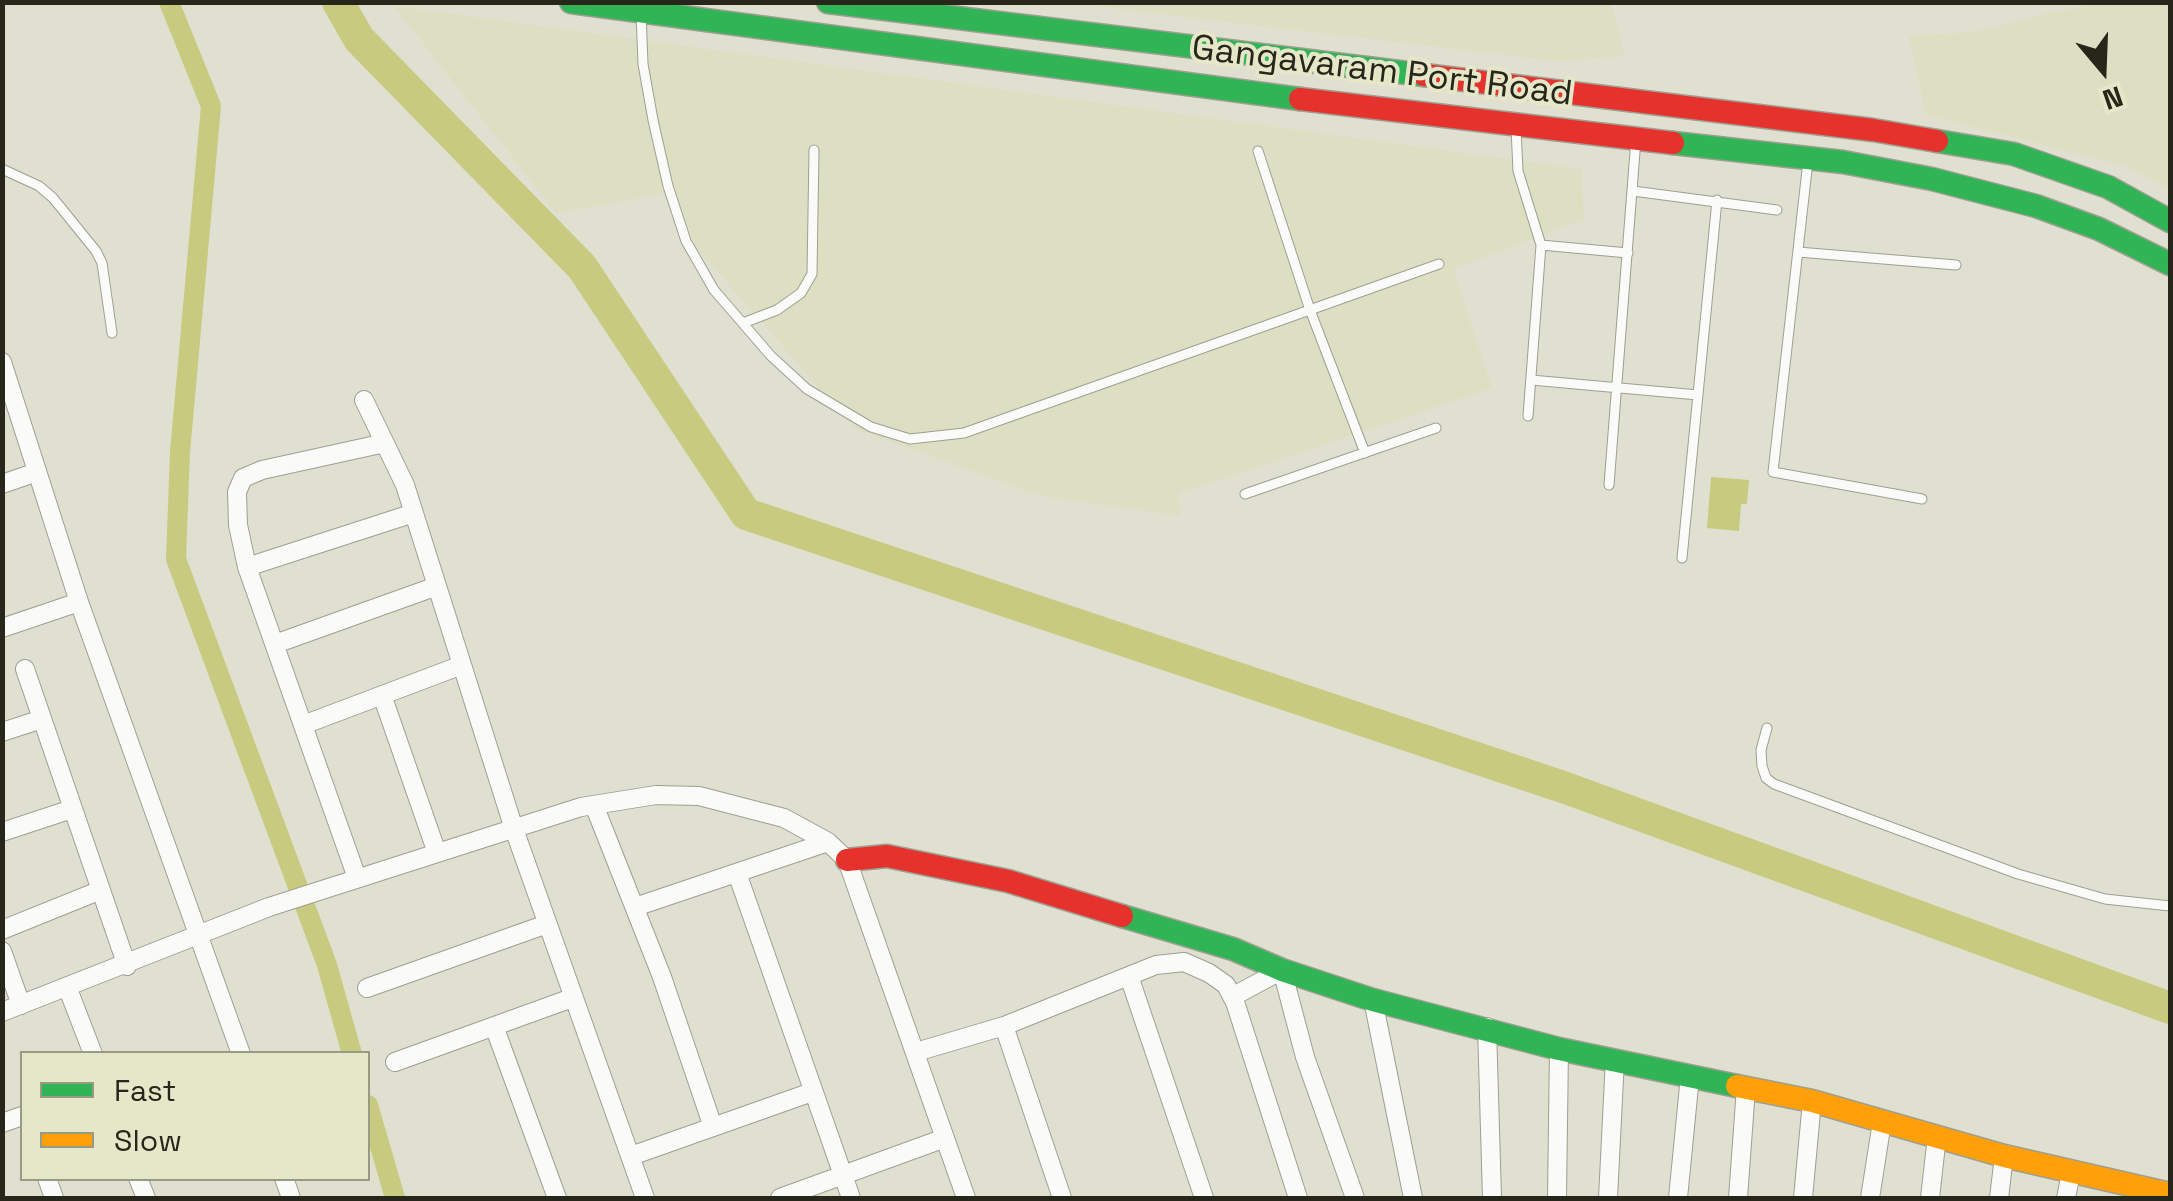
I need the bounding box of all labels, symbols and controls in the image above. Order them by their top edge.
north arrow [2053,20,2153,120]
street label: Gangavaram Port Road [1189,28,1575,116]
text: N [2098,78,2128,118]
legend [20,1051,370,1181]
text: Fast [114,1071,176,1110]
text: Slow [114,1121,182,1160]

